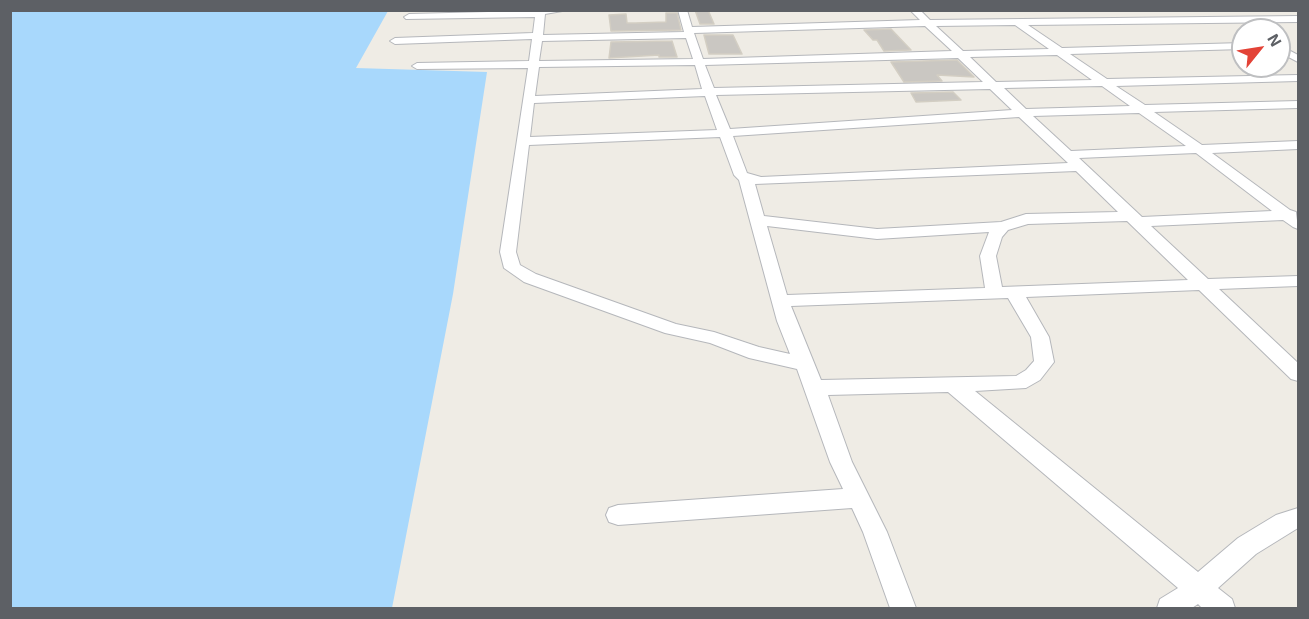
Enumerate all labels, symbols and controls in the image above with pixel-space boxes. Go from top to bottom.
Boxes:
north arrow [1231,18,1291,78]
text: N [1264,30,1286,50]

